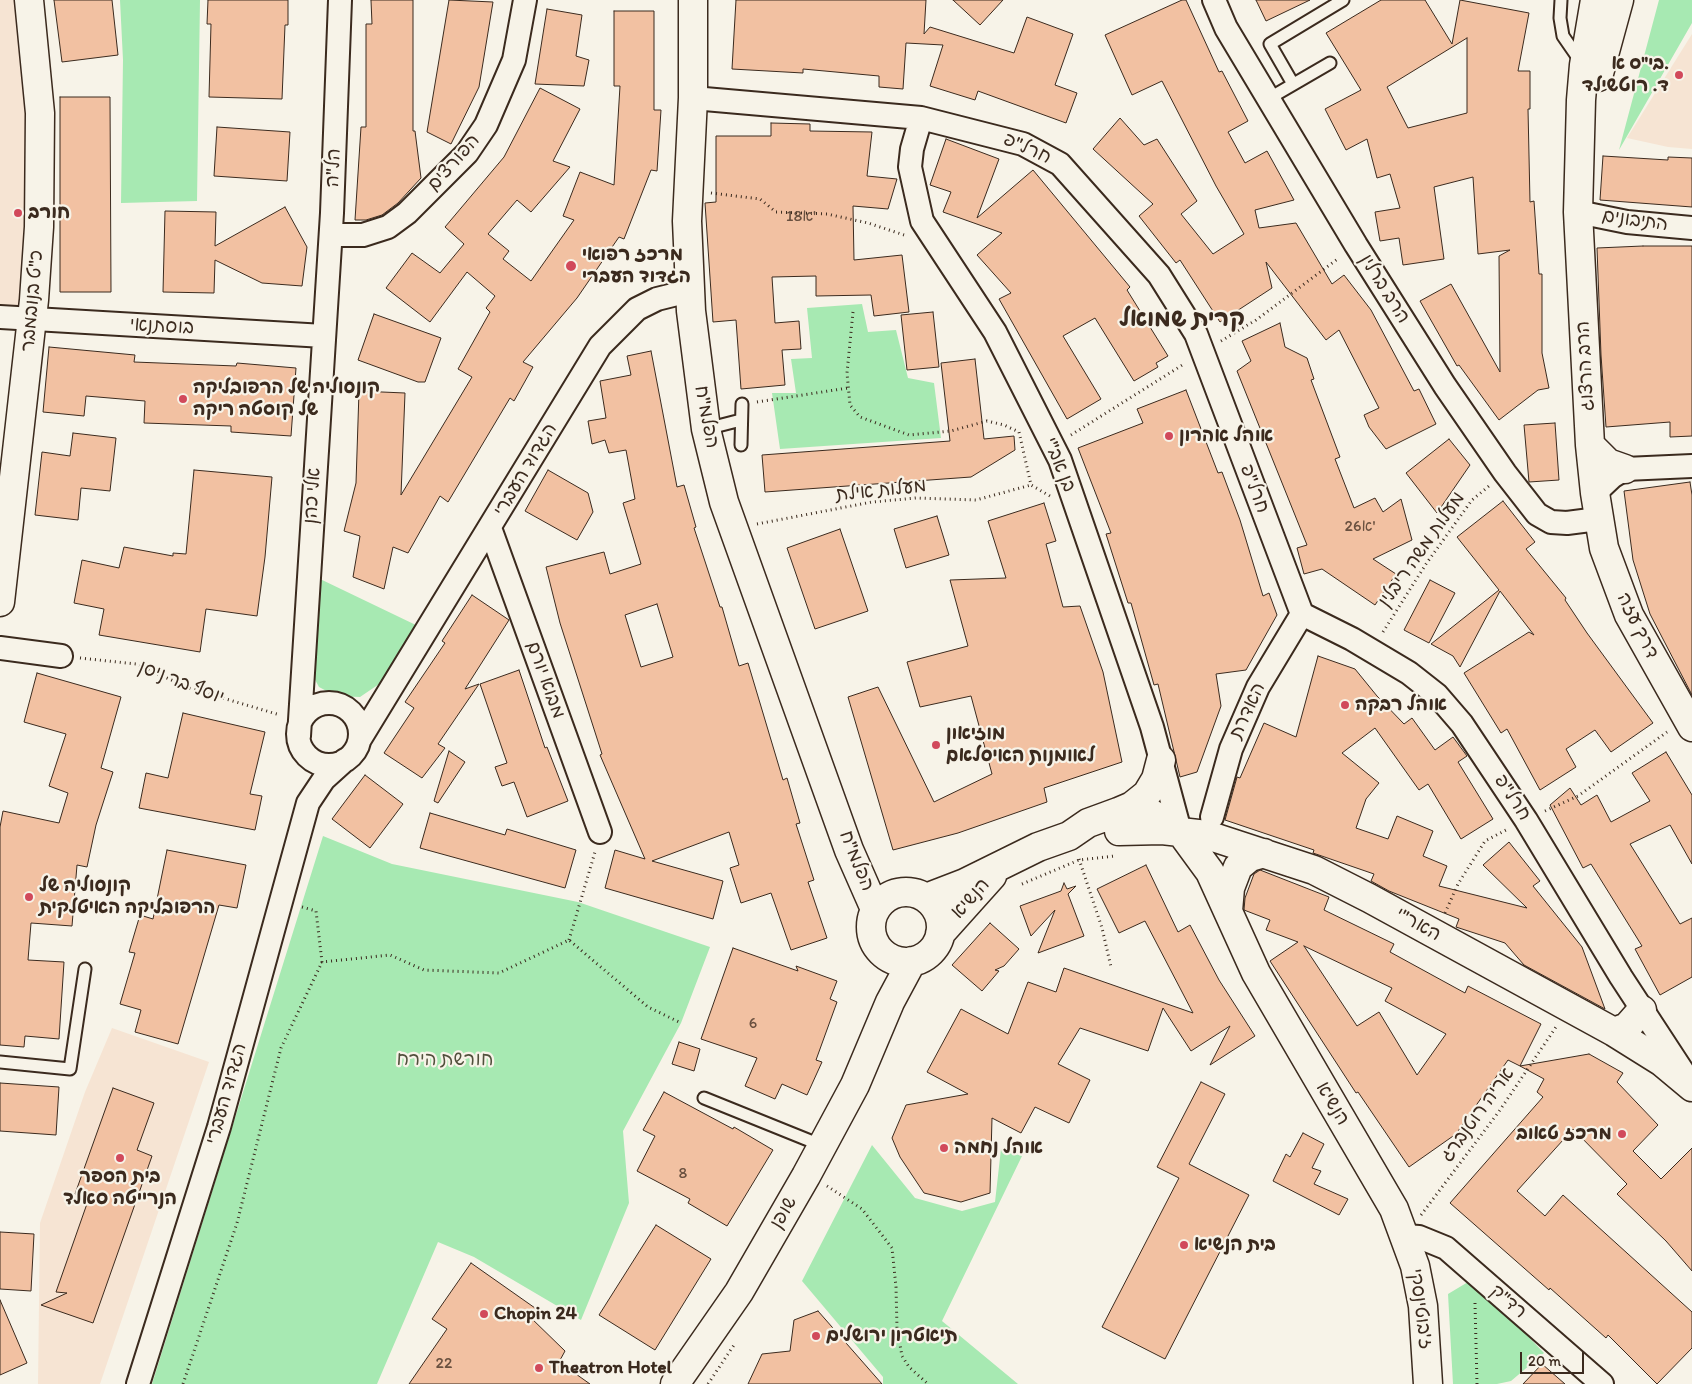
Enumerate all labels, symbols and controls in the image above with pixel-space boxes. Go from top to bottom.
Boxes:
place label: בי"ס א. ד. רוטשילד [1582,53,1669,97]
marker: בי"ס א. ד. רוטשילד [1673,69,1685,81]
street label: חרל"פ [999,128,1055,170]
street label: הפורצים [423,130,485,196]
street label: הל"ה [322,148,346,188]
place label: חורב [28,202,70,224]
street label: התיבונים [1600,205,1670,237]
marker: חורב [12,207,24,219]
house number: 18א' [786,207,816,227]
place label: מרכז רפואי הגדוד העברי [582,244,691,288]
street label: כ"ט בנובמבר [17,249,49,353]
street label: הרב ברלין [1354,250,1414,328]
marker: מרכז רפואי הגדוד העברי [564,259,578,273]
district label: קרית שמואל [1119,306,1245,334]
street label: בוסתנאי [129,314,195,340]
street label: הרב הרצוג [1572,320,1600,412]
place label: קונסוליה של הרפובליקה של קוסטה ריקה [193,377,380,421]
street label: הפלמ"ח [689,384,723,450]
marker: קונסוליה של הרפובליקה של קוסטה ריקה [177,393,189,405]
street label: הגדוד העברי [489,419,563,521]
place label: אוהל אהרון [1179,425,1273,447]
marker: אוהל אהרון [1163,430,1175,442]
street label: בן אב"י [1038,434,1080,496]
street label: חרל"פ [1234,462,1274,516]
street label: אלי כהן [300,467,326,525]
street label: מעלות אילת [835,475,927,507]
street label: מעלות משה ריבלין [1374,488,1470,612]
house number: 26א' [1345,517,1375,537]
street label: דרך עזה [1611,589,1663,663]
street label: מבוא יורם [521,638,569,722]
street label: יוסף בר ניסן [135,656,227,710]
street label: האדרת [1225,679,1271,743]
place label: אוהל רבקה [1355,694,1447,716]
marker: אוהל רבקה [1339,699,1351,711]
place label: מוזיאון לאומנות האיסלאם [946,723,1095,767]
marker: מוזיאון לאומנות האיסלאם [930,739,942,751]
street label: חרל"פ [1489,771,1535,825]
street label: הפלמ"ח [834,827,878,895]
street label: הנשיא [947,874,995,924]
place label: קונסוליה של הרפובליקה האיטלקית [39,875,216,919]
marker: קונסוליה של הרפובליקה האיטלקית [23,891,35,903]
street label: האר"י [1391,903,1445,947]
house number: 6 [749,1014,757,1034]
street label: הגדוד העברי [202,1041,252,1147]
park label: חורשת הירח [396,1049,494,1071]
street label: אריה רוטנברג [1436,1063,1520,1167]
street label: הנשיא [1310,1078,1354,1130]
place label: מרכז טאוב [1516,1123,1612,1145]
marker: מרכז טאוב [1616,1128,1628,1140]
place label: אוהל נחמה [954,1137,1043,1159]
marker: אוהל נחמה [938,1142,950,1154]
marker: בית הספר הנרייטה סאלד [114,1152,126,1164]
house number: 8 [679,1164,687,1184]
place label: בית הספר הנרייטה סאלד [63,1166,177,1210]
street label: שופן [766,1193,802,1233]
place label: בית הנשיא [1194,1234,1276,1256]
marker: בית הנשיא [1178,1239,1190,1251]
street label: ז'בוטינסקי [1403,1267,1437,1351]
street label: רד"ק [1485,1280,1531,1324]
place label: Chopin 24 [494,1303,577,1325]
marker: Chopin 24 [478,1308,490,1320]
place label: תיאטרון ירושלים [826,1325,958,1347]
marker: תיאטרון ירושלים [810,1330,822,1342]
scale bar [1522,1342,1586,1374]
text: 20 m [1528,1352,1561,1370]
house number: 22 [436,1354,452,1374]
place label: Theatron Hotel [549,1357,672,1379]
marker: Theatron Hotel [533,1362,545,1374]

